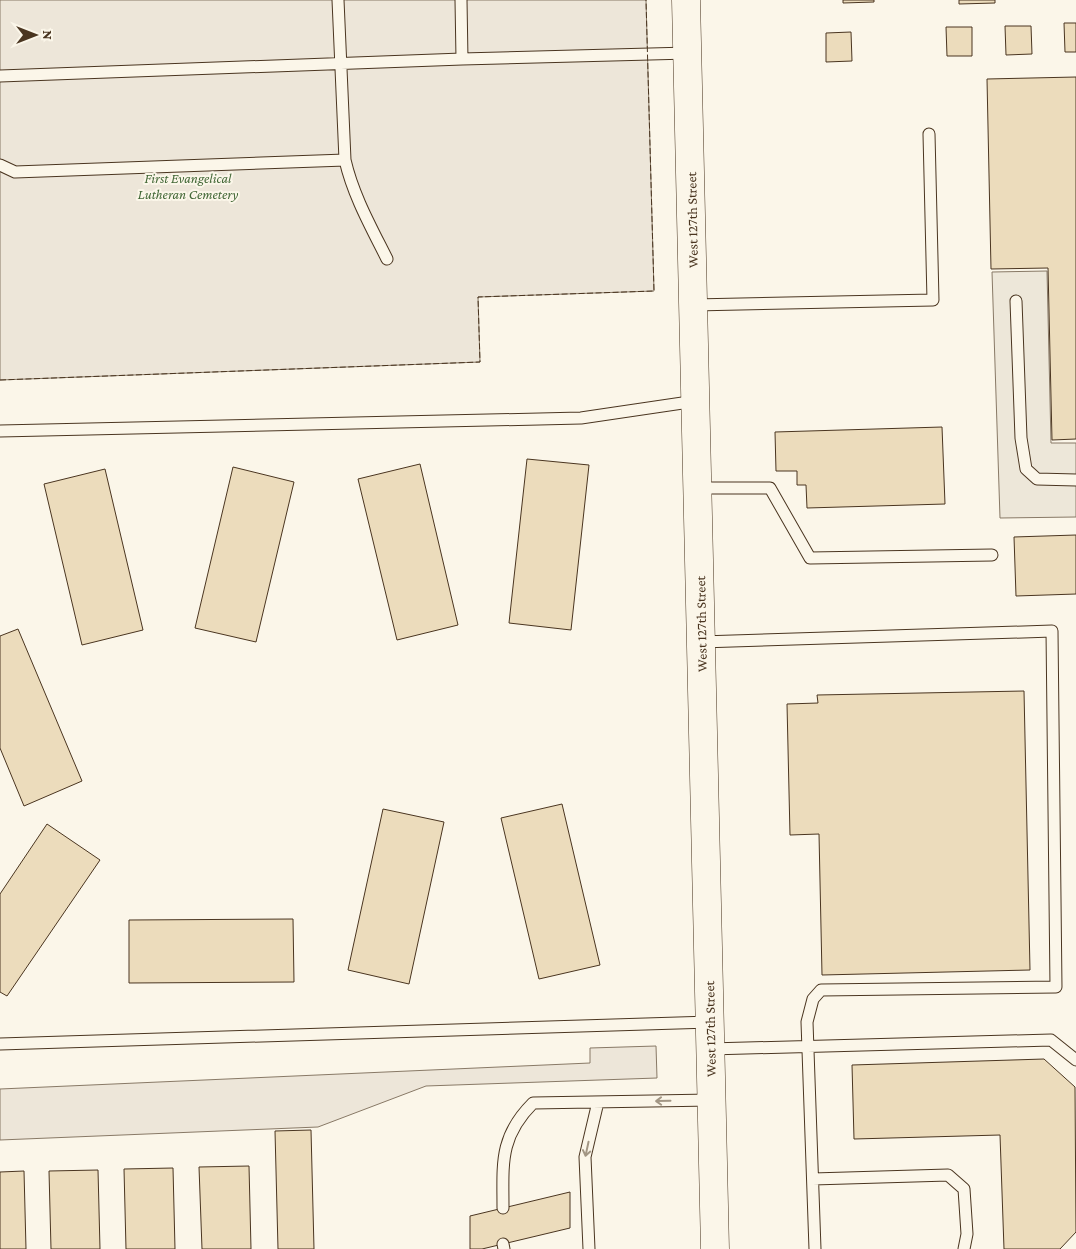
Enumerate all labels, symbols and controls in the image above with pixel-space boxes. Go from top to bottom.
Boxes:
north arrow [10,10,60,60]
text: N [40,30,56,40]
park label: First Evangelical Lutheran Cemetery [138,170,238,202]
street label: West 127th Street [683,171,701,268]
street label: West 127th Street [692,575,710,672]
street label: West 127th Street [701,980,719,1077]
one-way arrow [655,1096,671,1106]
one-way arrow [582,1141,591,1157]

